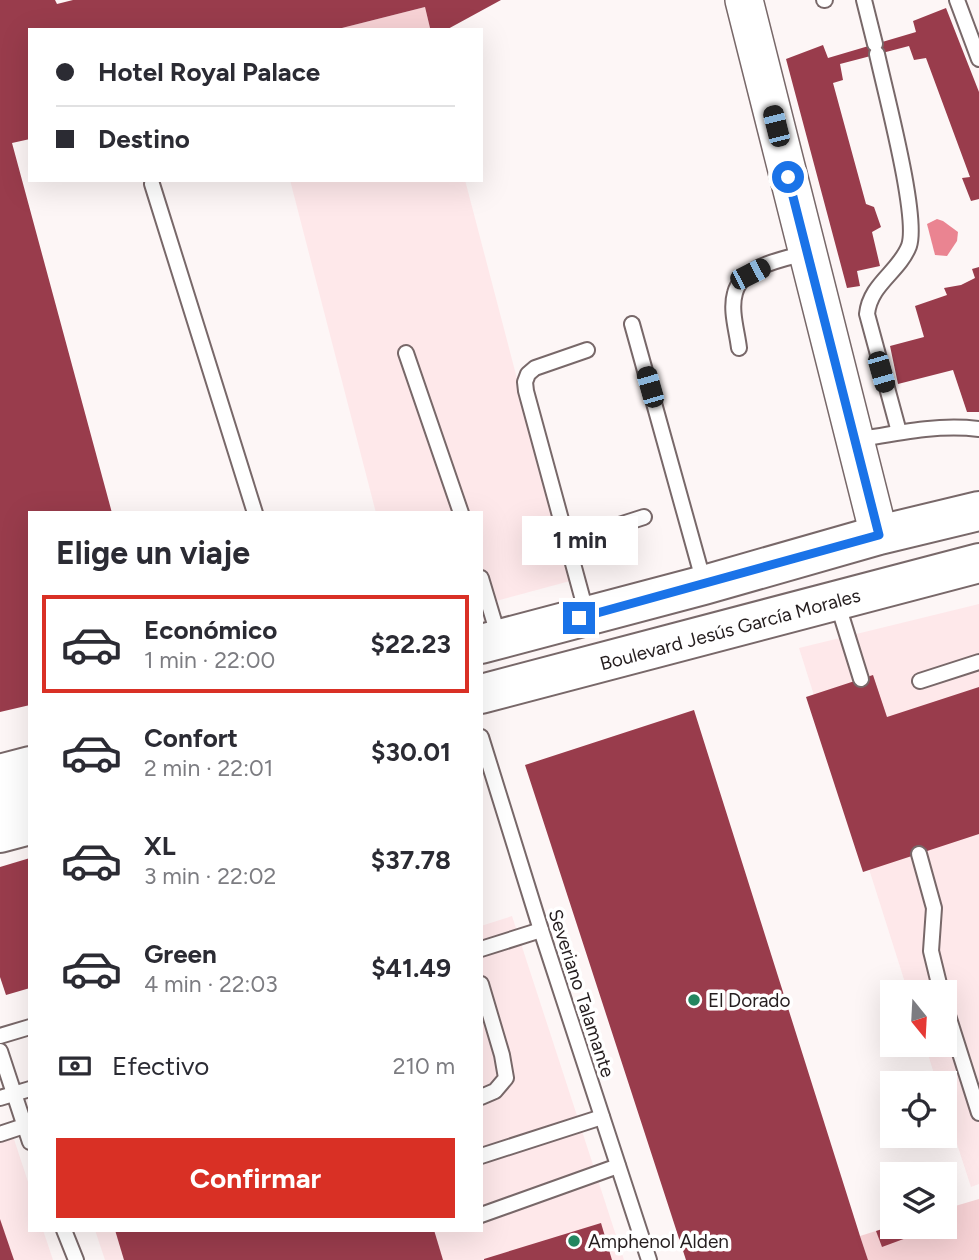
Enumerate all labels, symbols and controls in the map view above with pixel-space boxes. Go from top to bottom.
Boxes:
text: Hotel Royal Palace [98,56,320,88]
car [761,103,792,149]
text: Destino [98,123,190,155]
route start [772,161,804,193]
car [727,255,774,293]
car [866,349,897,395]
car [635,364,666,410]
callout: 1 min [521,516,637,566]
text: 1 min [553,526,607,554]
text: Elige un viaje [56,534,250,572]
street label: Boulevard Jesús García Morales [597,584,863,675]
route end [563,602,595,634]
icon: car [60,613,123,676]
text: Económico [144,614,277,646]
text: $22.23 [371,628,451,660]
text: 1 min · 22:00 [144,646,275,674]
icon: car [60,721,123,784]
text: Confort [144,722,238,754]
text: $30.01 [371,736,451,768]
text: 2 min · 22:01 [144,754,273,782]
icon: car [60,829,123,892]
text: XL [144,830,176,862]
text: $37.78 [371,844,451,876]
text: 3 min · 22:02 [144,862,276,890]
street label: Severiano Talamante [543,906,620,1080]
icon: car [60,937,123,1000]
text: Green [144,938,217,970]
text: $41.49 [371,952,451,984]
text: 4 min · 22:03 [144,970,278,998]
north arrow [880,980,957,1057]
map controls [880,980,957,1239]
place label: El Dorado [708,989,790,1012]
marker: El Dorado [686,992,702,1008]
icon: cash [56,1047,94,1085]
text: Efectivo [112,1050,209,1082]
text: 210 m [393,1052,455,1080]
button: locate [880,1071,957,1148]
button: Confirmar [56,1138,455,1218]
button: layers [880,1162,957,1239]
place label: Amphenol Alden [588,1230,729,1253]
marker: Amphenol Alden [566,1233,582,1249]

